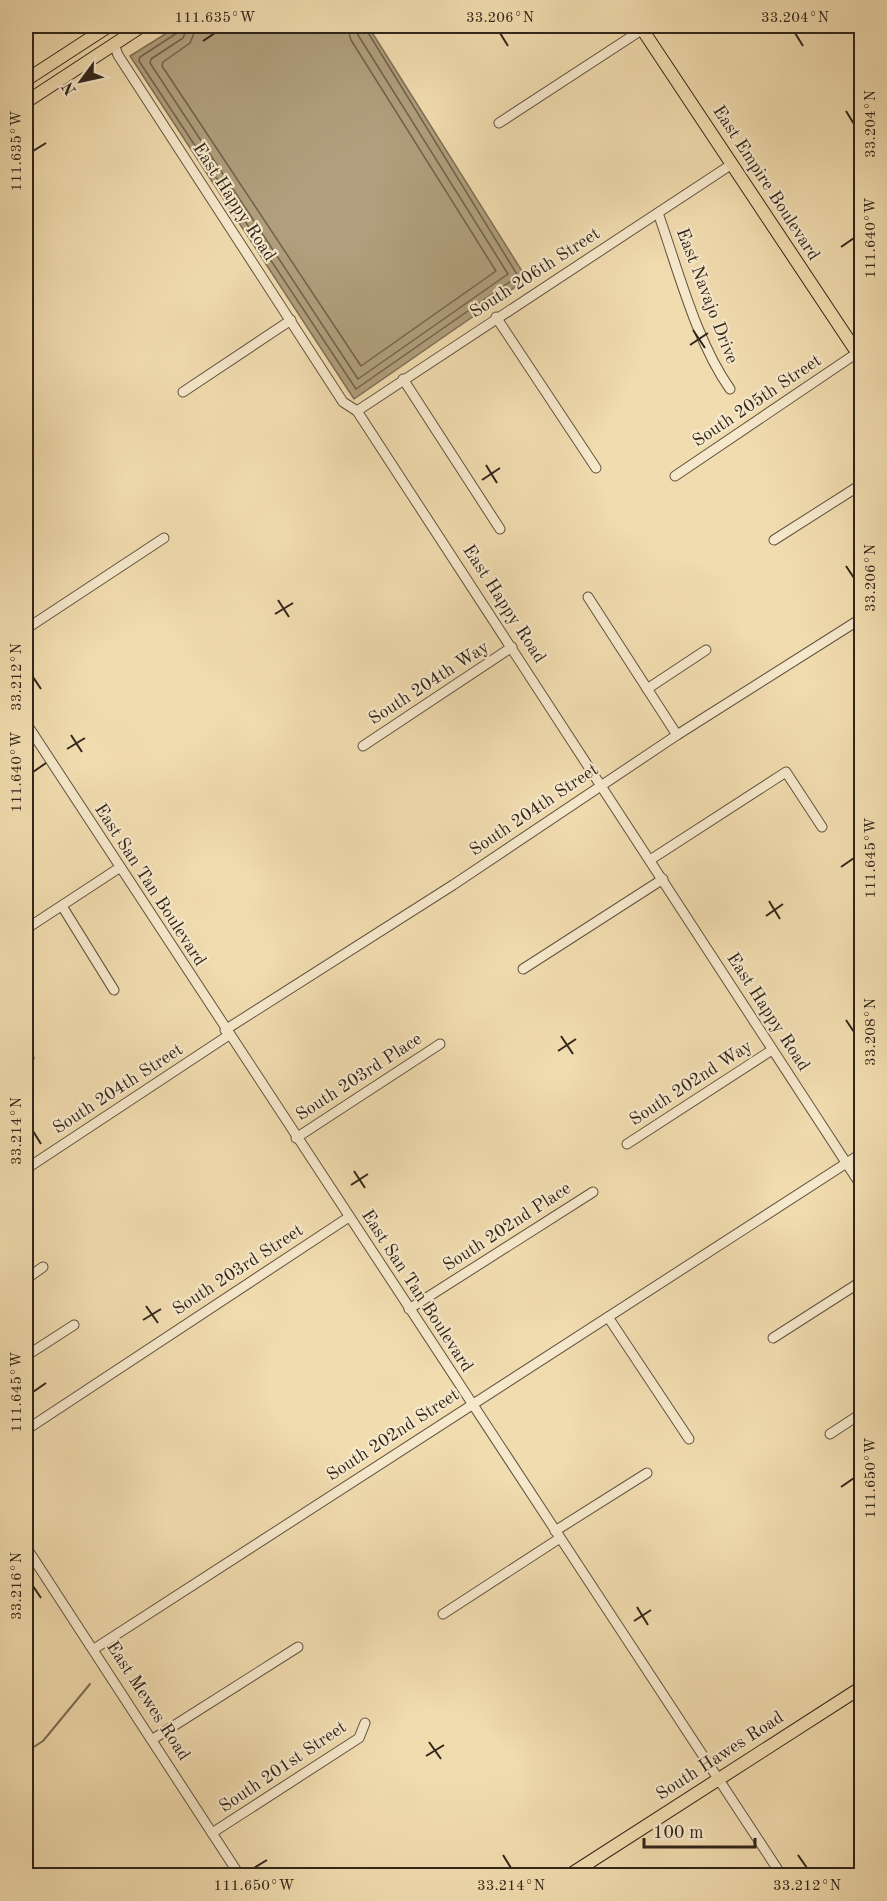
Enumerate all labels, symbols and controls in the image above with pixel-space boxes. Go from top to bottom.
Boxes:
text: 111.635°W [174,11,256,26]
text: 33.206°N [466,11,534,26]
text: 33.204°N [761,11,829,26]
north arrow [51,51,111,111]
text: N [60,78,80,98]
text: 33.204°N [864,90,879,158]
street label: East Empire Boulevard [709,102,823,264]
text: 111.635°W [10,110,25,192]
street label: East Happy Road [189,140,279,264]
text: 111.640°W [864,197,879,279]
street label: South 206th Street [467,224,603,322]
street label: East Navajo Drive [673,226,741,366]
street label: South 205th Street [689,351,825,451]
street label: East Happy Road [459,542,549,666]
text: 33.206°N [864,544,879,612]
street label: South 204th Way [366,637,493,728]
text: 33.212°N [10,643,25,711]
text: 111.640°W [10,731,25,813]
street label: South 204th Street [466,760,602,860]
street label: East San Tan Boulevard [91,801,209,969]
text: 111.645°W [864,817,879,899]
street label: East Happy Road [723,950,813,1074]
text: 33.208°N [864,998,879,1066]
street label: South 203rd Place [293,1030,425,1124]
street label: South 202nd Way [626,1036,756,1129]
street label: South 204th Street [50,1040,186,1138]
text: 33.214°N [10,1097,25,1165]
street label: South 202nd Place [440,1179,574,1275]
street label: East San Tan Boulevard [358,1207,476,1375]
street label: South 203rd Street [169,1221,307,1319]
text: 111.645°W [10,1351,25,1433]
street label: South 202nd Street [324,1386,462,1484]
text: 111.650°W [864,1437,879,1519]
text: 33.216°N [10,1552,25,1620]
street label: East Mewes Road [103,1638,193,1764]
street label: South Hawes Road [653,1708,787,1804]
street label: South 201st Street [216,1718,350,1816]
scale bar [644,1811,755,1849]
text: 100 m [653,1824,704,1842]
text: 111.650°W [213,1879,295,1894]
text: 33.214°N [477,1879,545,1894]
text: 33.212°N [773,1879,841,1894]

